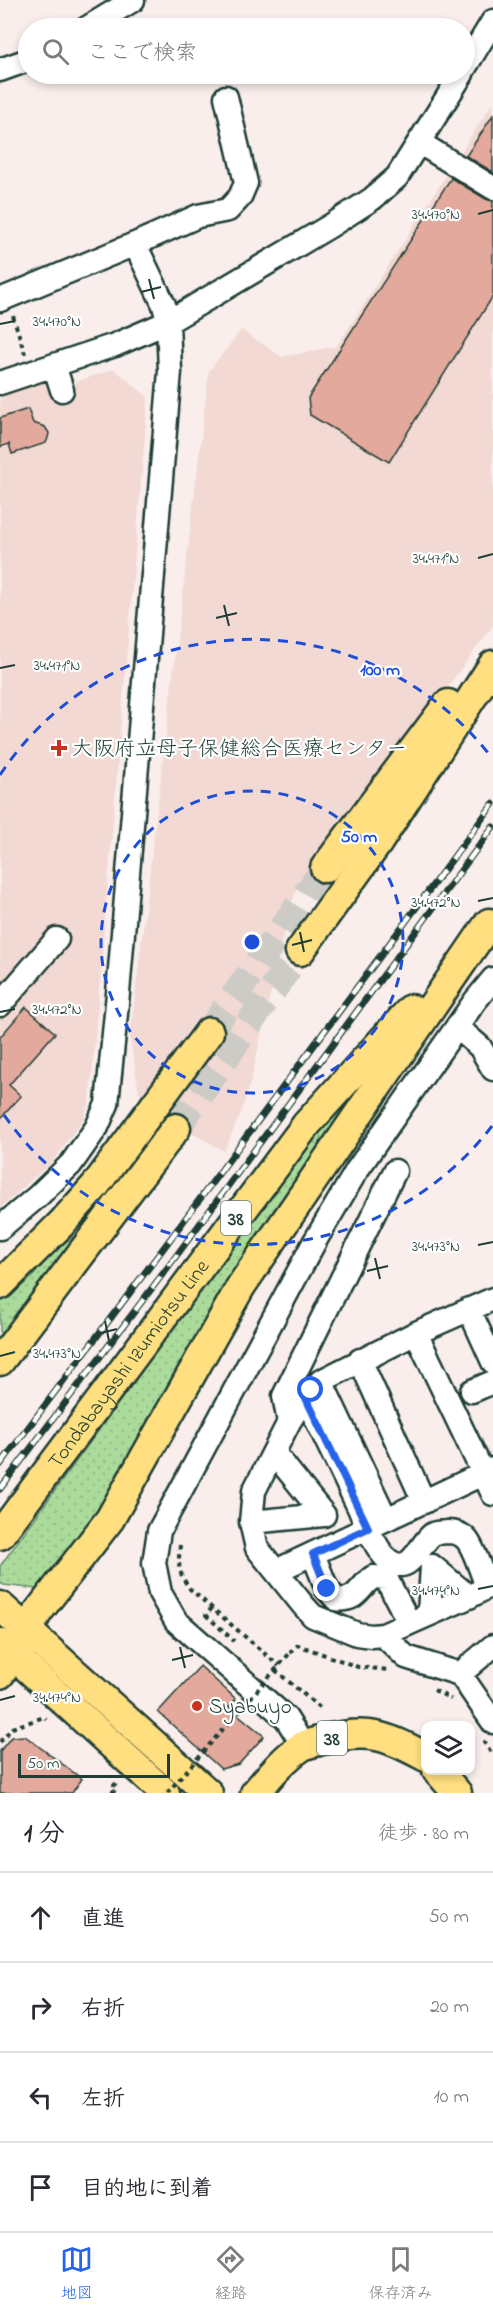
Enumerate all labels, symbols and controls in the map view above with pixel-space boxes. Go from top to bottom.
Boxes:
search box [18,18,475,84]
icon: search [39,35,72,68]
text: ここで検索 [87,38,197,70]
text: 34.470°N [412,204,460,226]
text: 34.470°N [33,311,81,333]
text: 34.471°N [413,548,459,570]
text: 34.471°N [34,655,80,677]
text: 100 m [360,658,400,684]
place label: 大阪府立母子保健総合医療センター [72,735,407,765]
marker: 大阪府立母子保健総合医療センター [50,739,68,757]
text: 50 m [341,825,377,851]
text: 34.472°N [411,892,461,914]
centre of rings [242,932,262,952]
text: 34.472°N [32,999,82,1021]
road number: 38 [221,1201,251,1235]
text: 34.473°N [412,1236,460,1258]
street label: Tondabayashi Izumiotsu Line [42,1254,218,1475]
text: 34.473°N [33,1343,81,1365]
route start [297,1376,323,1402]
route end [313,1575,339,1601]
text: 34.474°N [412,1580,460,1602]
text: 34.474°N [33,1687,81,1709]
place label: Syabuyo [209,1693,292,1725]
marker: Syabuyo [190,1699,204,1713]
road number: 38 [317,1721,347,1755]
map controls [421,1721,475,1775]
button: layers [421,1721,475,1775]
scale bar [18,1751,170,1778]
text: 50 m [27,1752,59,1776]
text: 1 分 [24,1816,65,1854]
text: 徒歩 · 80 m [378,1820,469,1849]
icon: ahead [24,1901,57,1934]
text: 50 m [428,1903,469,1932]
text: 直進 [81,1904,125,1936]
icon: right [24,1991,57,2024]
text: 20 m [430,1993,469,2022]
text: 右折 [81,1994,125,2026]
icon: left [24,2081,57,2114]
text: 10 m [433,2083,469,2112]
text: 左折 [81,2084,125,2116]
icon: arrive [24,2171,57,2204]
text: 目的地に到着 [81,2174,213,2206]
tab: 地図 [60,2243,93,2306]
tab: 経路 [214,2243,247,2306]
tab: 保存済み [368,2243,432,2306]

